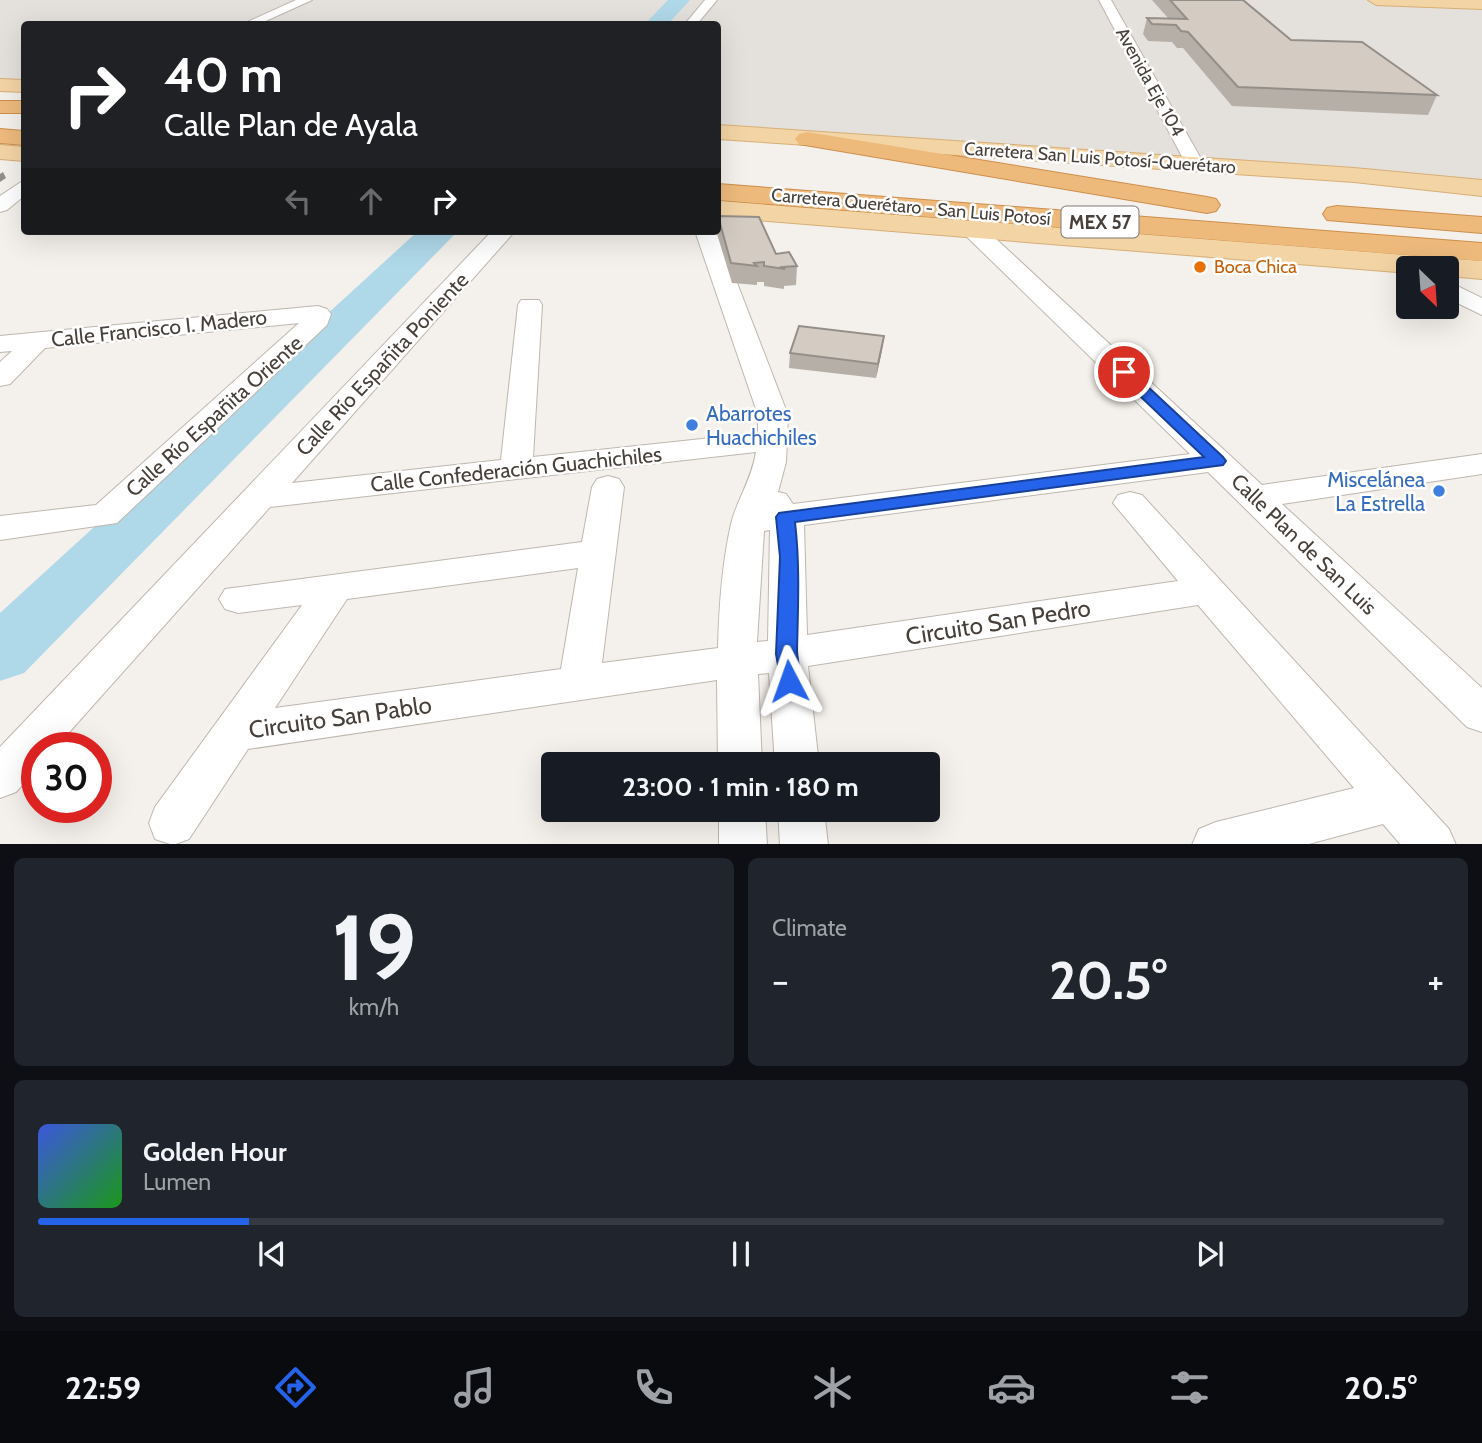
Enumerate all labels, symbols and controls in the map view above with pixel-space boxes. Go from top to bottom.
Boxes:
street label: Avenida Eje 104 [1111,24,1189,140]
text: 40 m [164,45,283,104]
icon: right [49,49,140,140]
text: Calle Plan de Ayala [164,105,418,144]
street label: Carretera San Luis Potosí-Querétaro [963,138,1237,178]
icon: left [279,182,317,220]
icon: ahead [352,182,390,220]
icon: right [425,182,463,220]
street label: Carretera Querétaro - San Luis Potosí [770,184,1052,230]
road number: MEX 57 [1062,206,1138,238]
place label: Boca Chica [1214,256,1297,278]
north arrow [1396,256,1460,318]
map controls [1396,256,1459,319]
marker: Boca Chica [1192,259,1208,275]
street label: Calle Río Españita Poniente [291,267,474,461]
street label: Calle Francisco I. Madero [50,304,268,352]
street label: Calle Río Españita Oriente [121,330,308,502]
pin [1094,342,1154,402]
icon: arrive [1105,353,1143,391]
place label: Abarrotes Huachichiles [706,401,817,450]
marker: Abarrotes Huachichiles [684,417,700,433]
street label: Calle Confederación Guachichiles [369,441,663,497]
place label: Miscelánea La Estrella [1327,467,1425,516]
street label: Calle Plan de San Luis [1226,468,1382,620]
marker: Miscelánea La Estrella [1431,483,1447,499]
street label: Circuito San Pedro [903,593,1093,651]
position arrow [752,644,826,718]
street label: Circuito San Pablo [247,690,433,744]
speed limit sign: 30 [21,732,112,823]
text: 23:00 · 1 min · 180 m [622,771,859,803]
text: 19 [332,892,416,1003]
text: Climate [772,914,847,942]
text: 20.5° [1049,949,1167,1012]
text: − [772,957,789,1004]
text: + [1427,957,1444,1004]
text: km/h [349,993,399,1021]
text: Golden Hour [143,1136,286,1168]
text: Lumen [143,1168,211,1196]
icon: previous [253,1235,291,1273]
icon: pause [722,1235,760,1273]
icon: next [1191,1235,1229,1273]
icon: directions [271,1363,320,1412]
icon: music [450,1363,499,1412]
icon: phone [629,1363,678,1412]
icon: climate [808,1363,857,1412]
icon: car [987,1363,1036,1412]
icon: filters [1165,1363,1214,1412]
text: 22:59 [65,1368,141,1407]
text: 20.5° [1344,1368,1417,1407]

